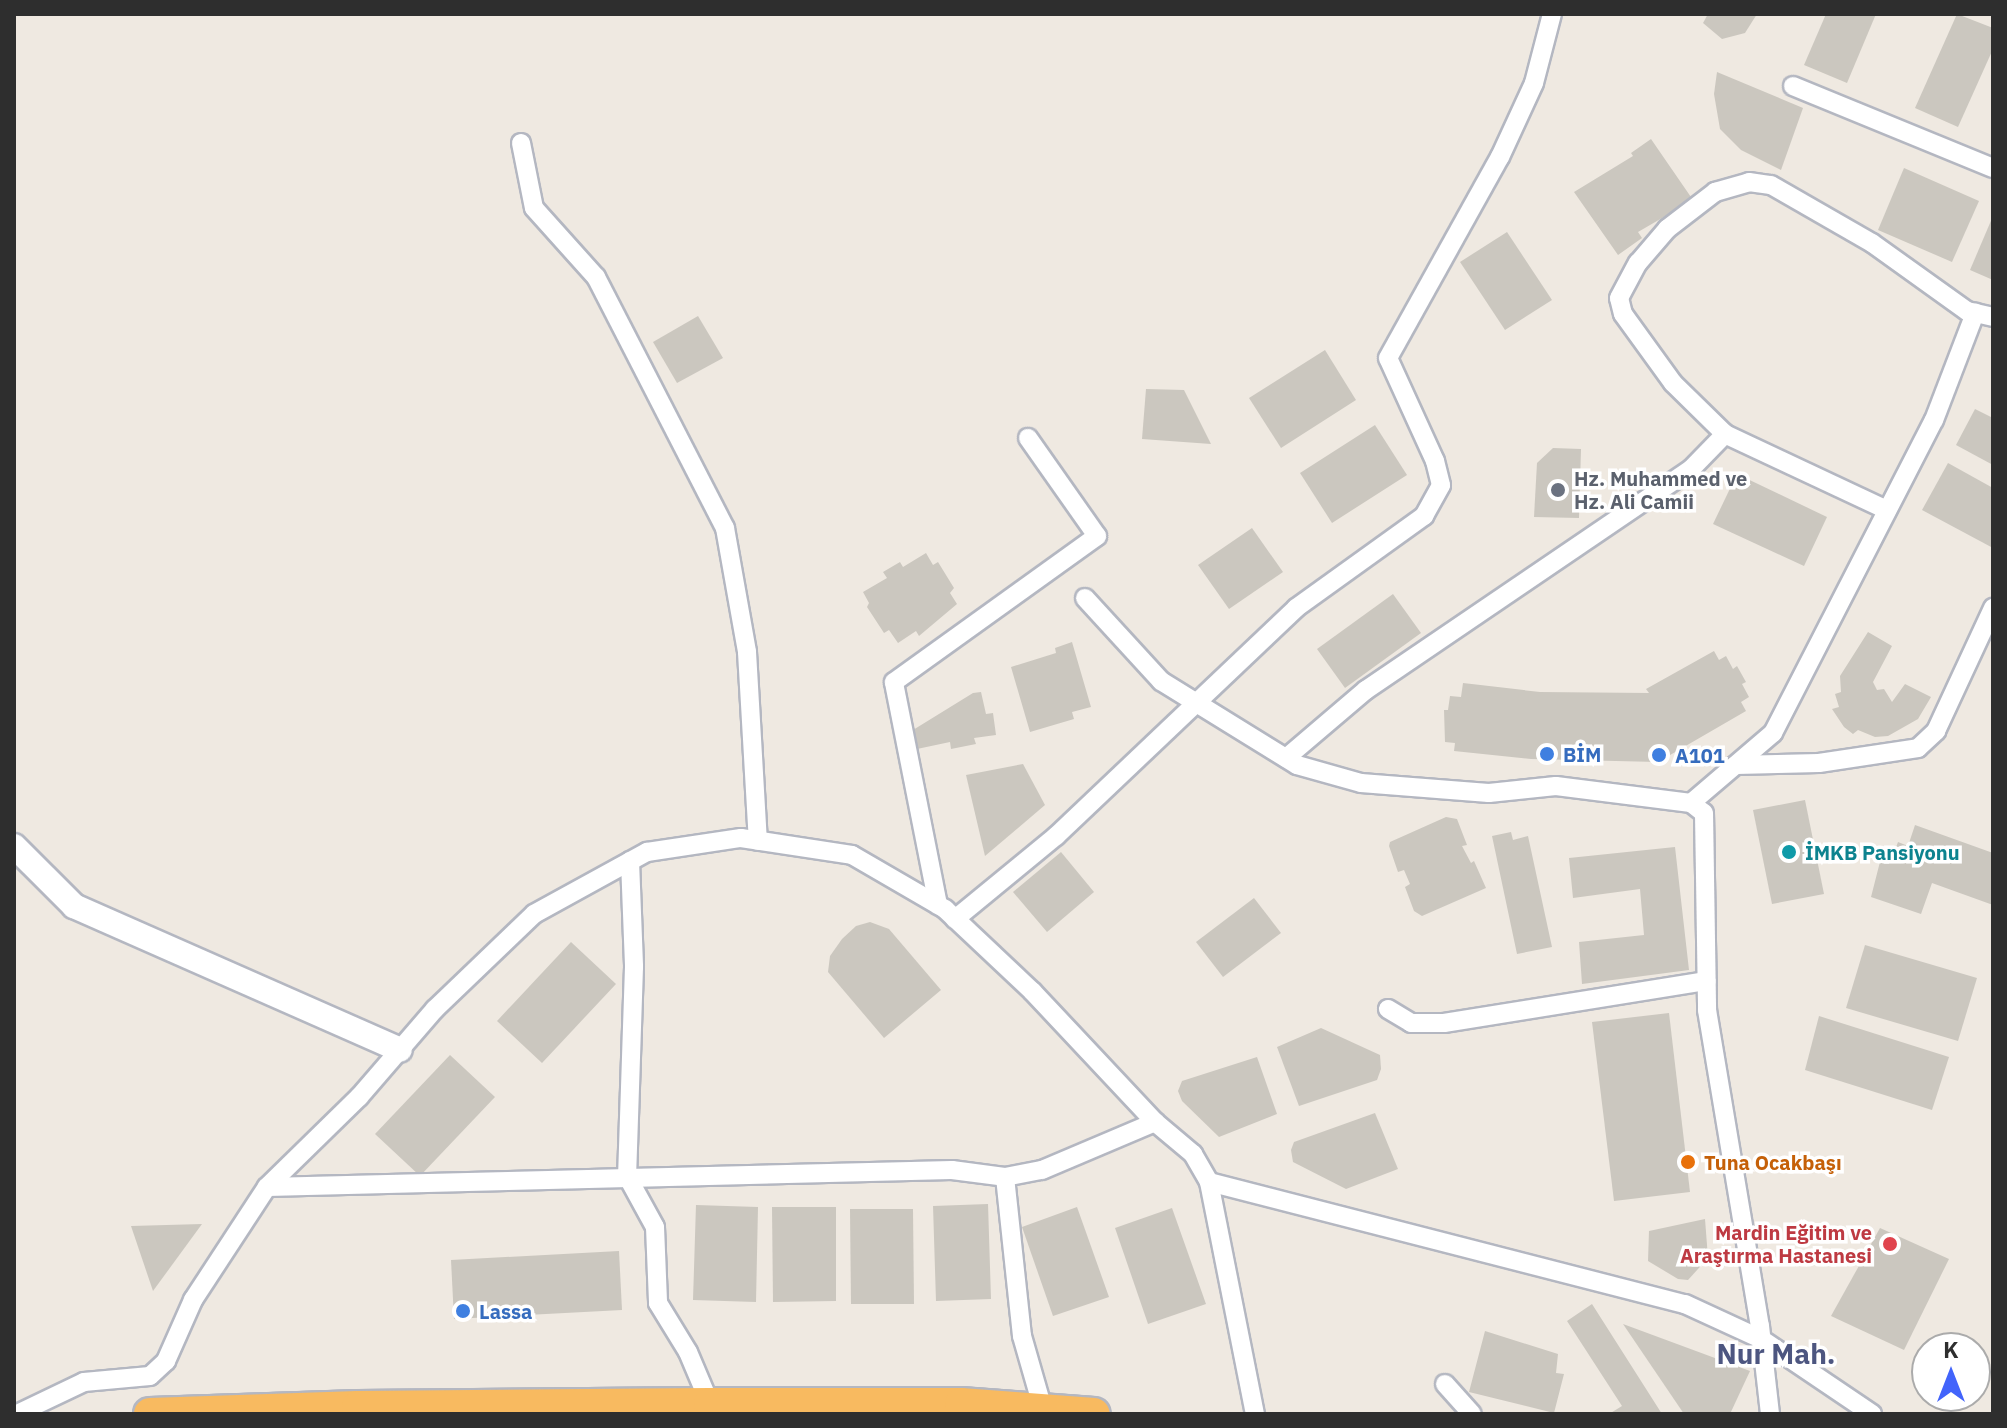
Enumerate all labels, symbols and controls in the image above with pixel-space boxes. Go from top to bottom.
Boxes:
place label: Hz. Muhammed ve Hz. Ali Camii [1574,466,1747,513]
marker: Hz. Muhammed ve Hz. Ali Camii [1549,481,1567,499]
place label: BİM [1563,742,1601,766]
place label: A101 [1675,743,1725,767]
marker: BİM [1538,745,1556,763]
marker: A101 [1650,746,1668,764]
place label: İMKB Pansiyonu [1805,840,1960,864]
marker: İMKB Pansiyonu [1780,843,1798,861]
place label: Tuna Ocakbaşı [1704,1150,1842,1174]
marker: Tuna Ocakbaşı [1679,1153,1697,1171]
place label: Mardin Eğitim ve Araştırma Hastanesi [1680,1220,1872,1267]
marker: Mardin Eğitim ve Araştırma Hastanesi [1879,1233,1901,1255]
place label: Lassa [479,1299,532,1323]
marker: Lassa [454,1302,472,1320]
north arrow [1911,1332,1991,1412]
text: K [1943,1335,1959,1364]
district label: Nur Mah. [1716,1337,1836,1371]

